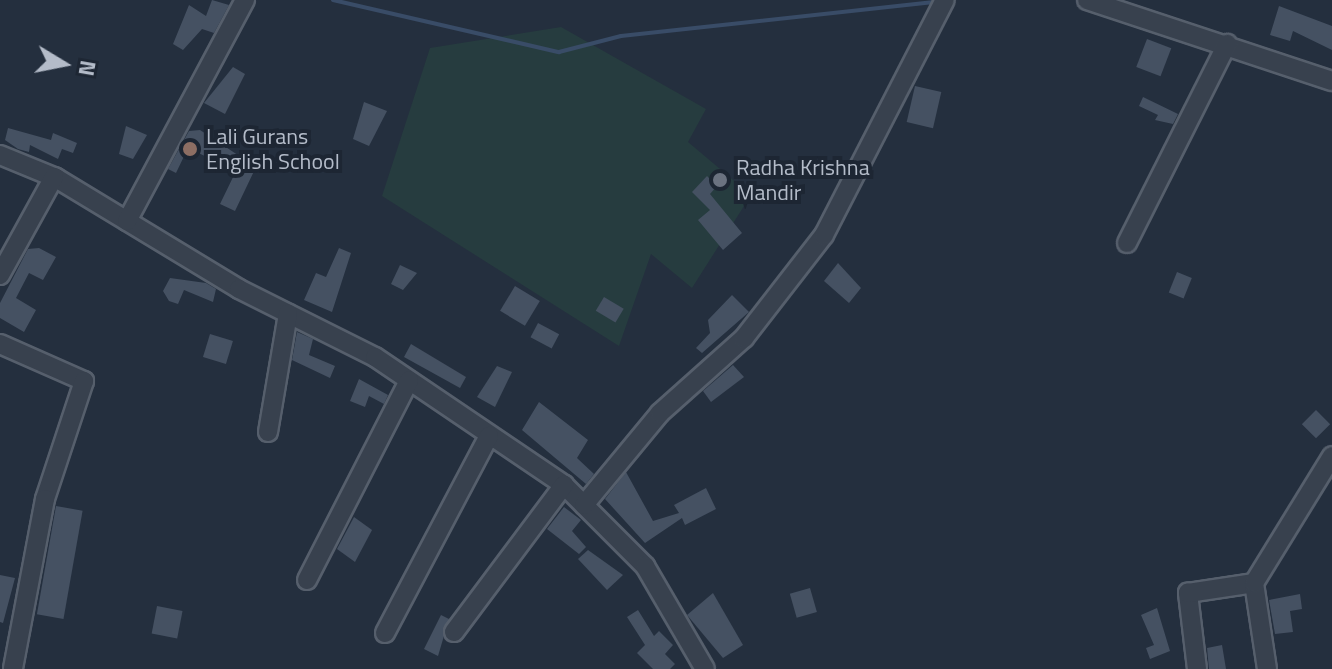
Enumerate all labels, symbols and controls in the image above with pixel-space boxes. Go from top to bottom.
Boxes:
north arrow [24,24,104,104]
text: N [70,58,106,79]
place label: Lali Gurans English School [206,123,340,174]
marker: Lali Gurans English School [181,140,199,158]
place label: Radha Krishna Mandir [736,154,870,206]
marker: Radha Krishna Mandir [711,171,729,189]

